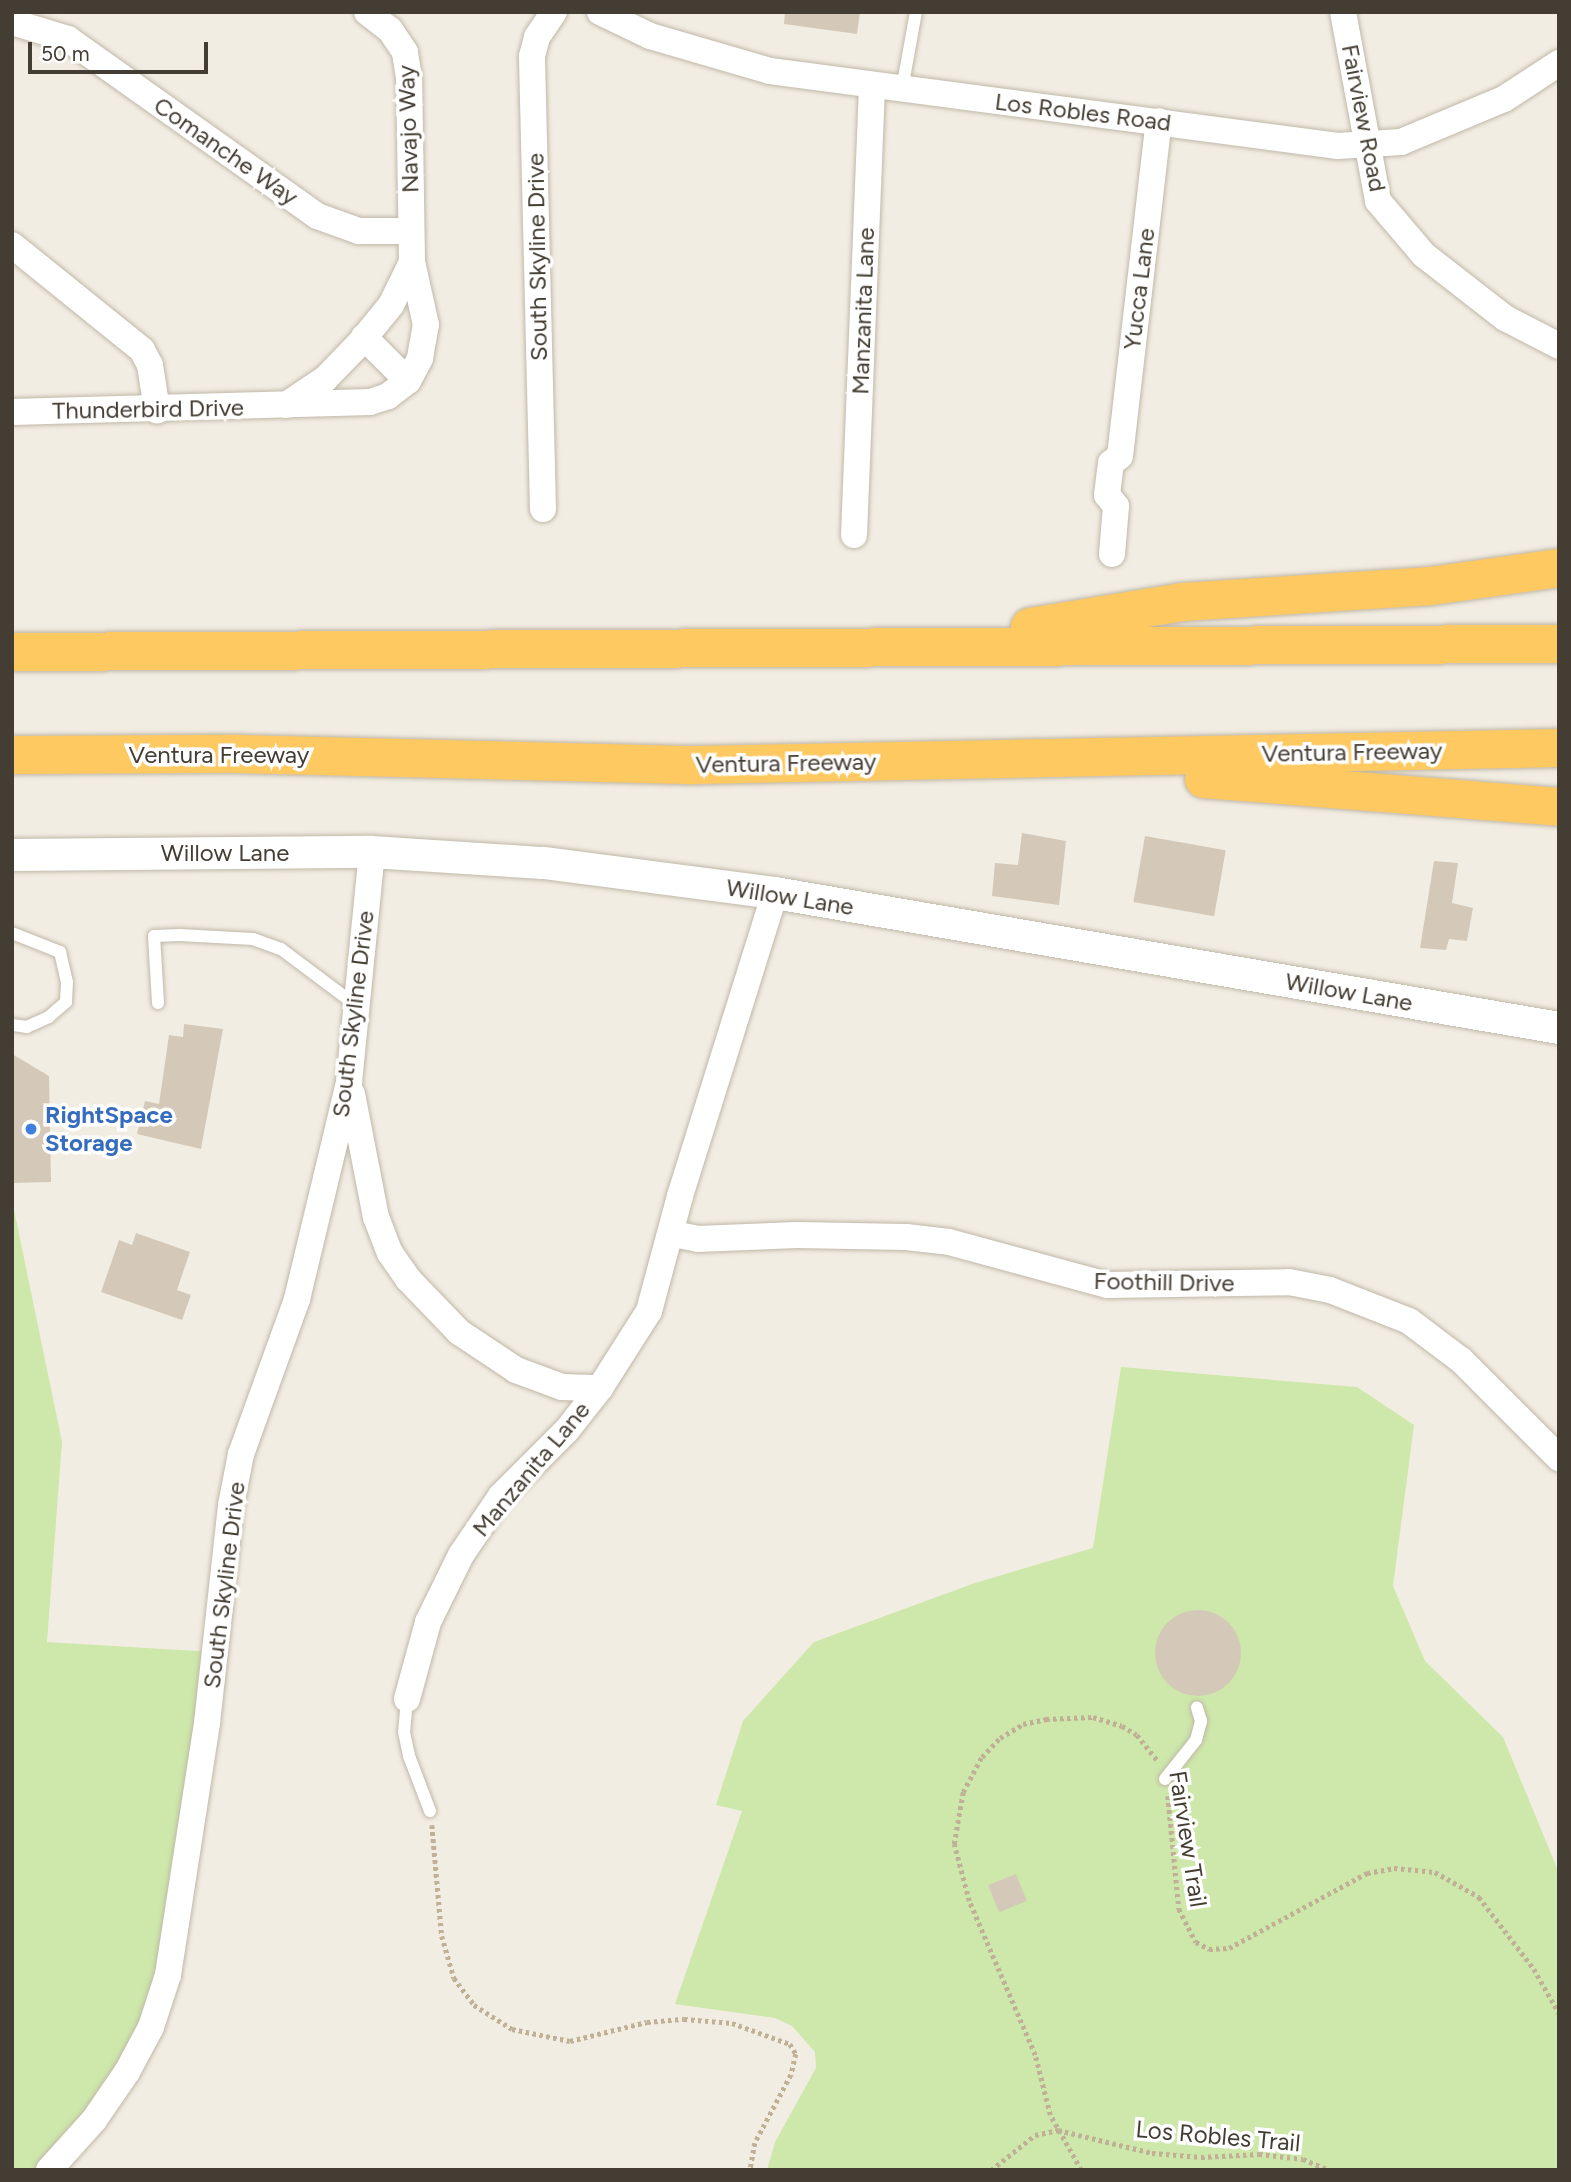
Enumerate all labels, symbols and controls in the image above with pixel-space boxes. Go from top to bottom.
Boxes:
scale bar [32,28,212,72]
text: 50 m [41,41,90,66]
street label: Fairview Road [1336,42,1392,194]
street label: Navajo Way [391,64,425,194]
street label: Los Robles Road [993,87,1173,137]
street label: Comanche Way [148,91,304,211]
street label: South Skyline Drive [521,153,553,361]
street label: Yucca Lane [1117,226,1161,352]
street label: Manzanita Lane [846,227,880,395]
street label: Thunderbird Drive [52,393,244,425]
street label: Ventura Freeway [1261,736,1443,768]
street label: Ventura Freeway [129,741,309,769]
street label: Ventura Freeway [695,747,877,779]
street label: Willow Lane [161,839,289,867]
street label: Willow Lane [724,873,856,921]
street label: South Skyline Drive [326,909,380,1119]
street label: Willow Lane [1283,967,1415,1017]
place label: RightSpace Storage [45,1101,173,1157]
marker: RightSpace Storage [23,1121,39,1137]
street label: Foothill Drive [1093,1266,1235,1298]
street label: Manzanita Lane [466,1396,596,1542]
street label: South Skyline Drive [197,1480,251,1690]
street label: Fairview Trail [1163,1769,1213,1909]
street label: Los Robles Trail [1134,2114,1302,2158]

